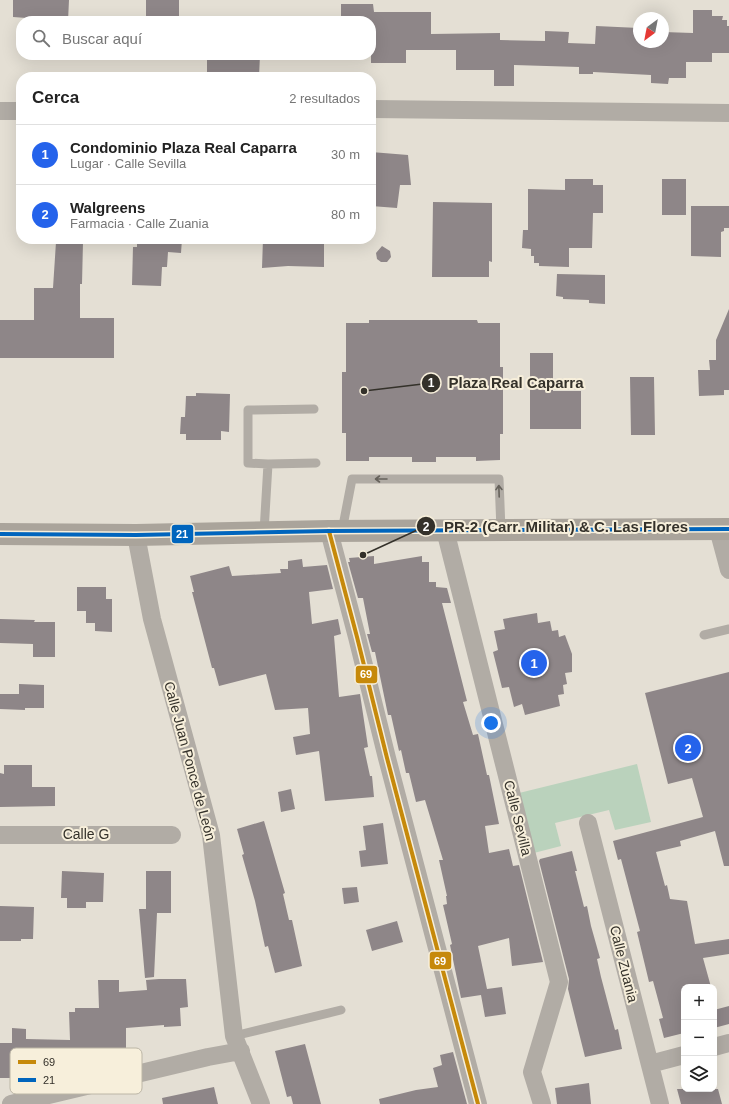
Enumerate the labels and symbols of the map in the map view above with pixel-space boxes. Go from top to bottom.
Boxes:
north arrow [633,12,669,48]
callout: Plaza Real Caparra [421,369,592,396]
text: Plaza Real Caparra [448,374,584,391]
text: 1 [428,376,435,390]
one-way arrow [375,475,388,483]
one-way arrow [496,485,503,498]
callout: PR-2 (Carr. Militar) & C. Las Flores [416,513,696,540]
text: PR-2 (Carr. Militar) & C. Las Flores [444,518,688,535]
text: 2 [423,520,430,534]
line badge: 21 [171,524,194,544]
text: 21 [176,528,188,540]
pin: 1 [521,648,547,678]
line badge: 69 [355,665,378,684]
text: 69 [360,668,372,680]
street label: Calle Juan Ponce de León [161,680,219,842]
your location [481,713,501,733]
pin: 2 [675,733,701,763]
street label: Calle Sevilla [501,779,535,858]
street label: Calle G [63,826,109,842]
street label: Calle Zuania [607,924,641,1004]
line badge: 69 [429,951,452,970]
text: 69 [434,955,446,967]
legend [10,1048,142,1094]
text: 69 [43,1056,55,1068]
text: 21 [43,1074,55,1086]

